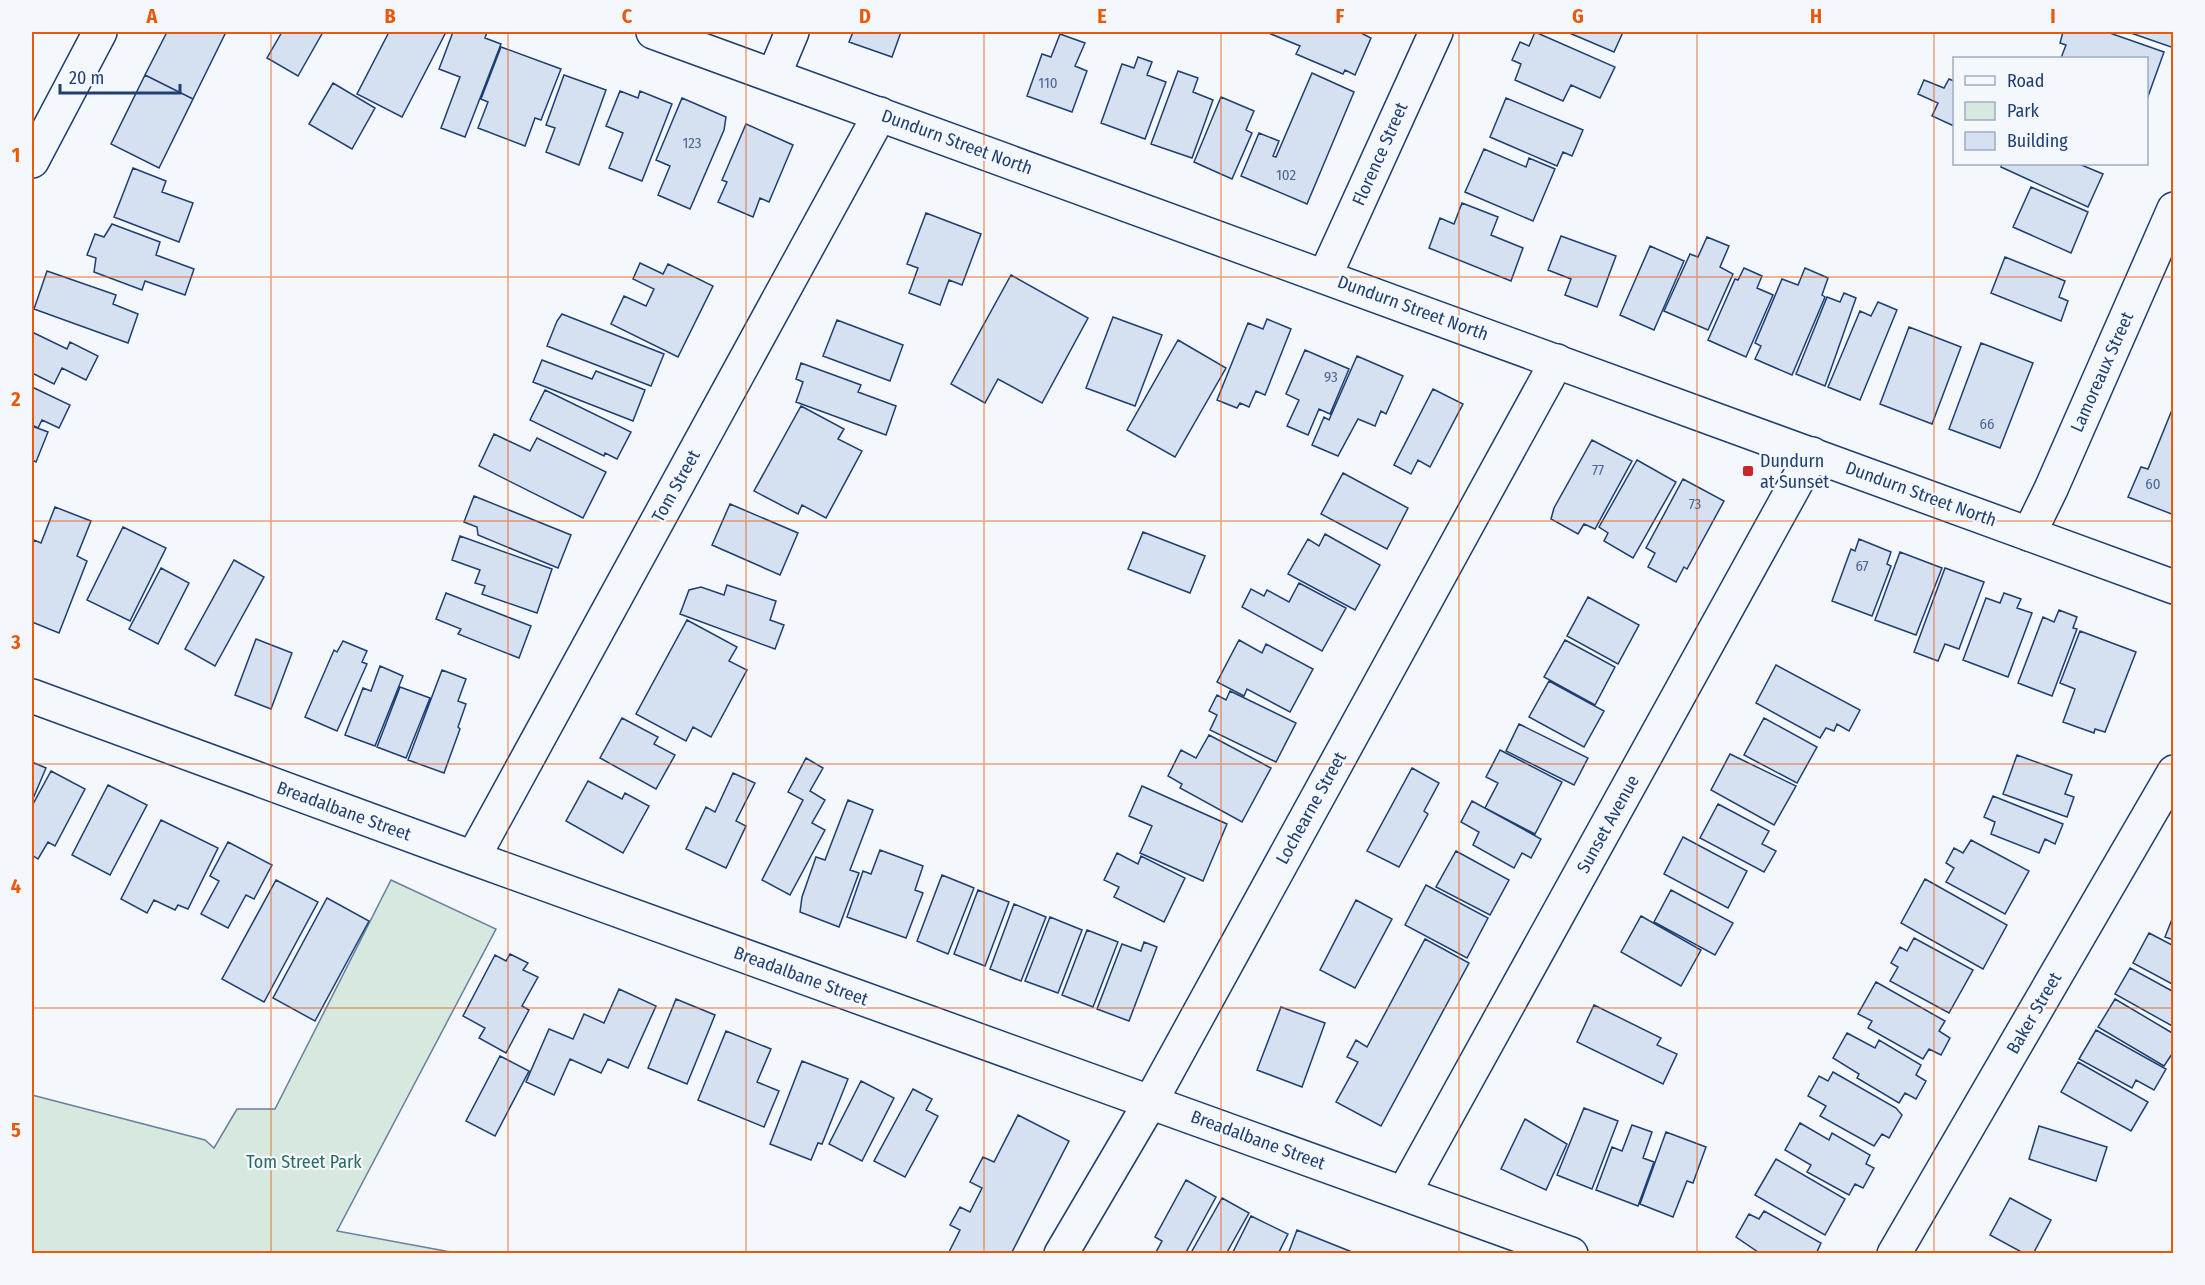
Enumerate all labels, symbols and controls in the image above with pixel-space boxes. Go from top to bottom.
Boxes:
text: A [146,4,159,28]
text: B [384,4,396,28]
text: C [622,4,633,28]
text: D [859,4,871,28]
text: E [1097,4,1107,28]
text: F [1336,4,1345,28]
text: G [1572,4,1584,28]
text: H [1810,4,1822,28]
text: I [2050,4,2056,28]
scale bar [60,57,180,95]
legend [1953,57,2148,165]
text: 20 m [69,67,104,89]
text: Road [2007,70,2044,92]
house number: 110 [1038,74,1058,92]
street label: Florence Street [1347,99,1413,209]
text: Park [2007,100,2040,122]
street label: Dundurn Street North [879,104,1035,180]
text: Building [2007,130,2068,152]
house number: 123 [682,134,702,152]
text: 1 [12,143,20,167]
house number: 102 [1276,166,1296,184]
street label: Dundurn Street North [1335,270,1491,346]
street label: Lamoreaux Street [2066,308,2138,435]
house number: 93 [1324,368,1338,386]
text: 2 [10,387,21,411]
house number: 66 [1980,415,1994,433]
street label: Tom Street [647,446,705,526]
place label: Dundurn at Sunset [1760,450,1829,493]
street label: Dundurn Street North [1843,456,1999,532]
house number: 77 [1592,461,1604,479]
marker: Dundurn at Sunset [1741,464,1755,478]
house number: 60 [2145,475,2161,493]
house number: 73 [1689,495,1702,513]
house number: 67 [1855,557,1869,575]
text: 3 [10,630,21,654]
street label: Lochearne Street [1271,748,1351,868]
street label: Sunset Avenue [1572,771,1644,877]
street label: Breadalbane Street [274,776,414,846]
text: 4 [11,874,21,898]
street label: Breadalbane Street [731,941,871,1011]
street label: Baker Street [2002,968,2066,1058]
street label: Breadalbane Street [1188,1105,1328,1175]
text: 5 [11,1118,21,1142]
park label: Tom Street Park [246,1151,362,1173]

